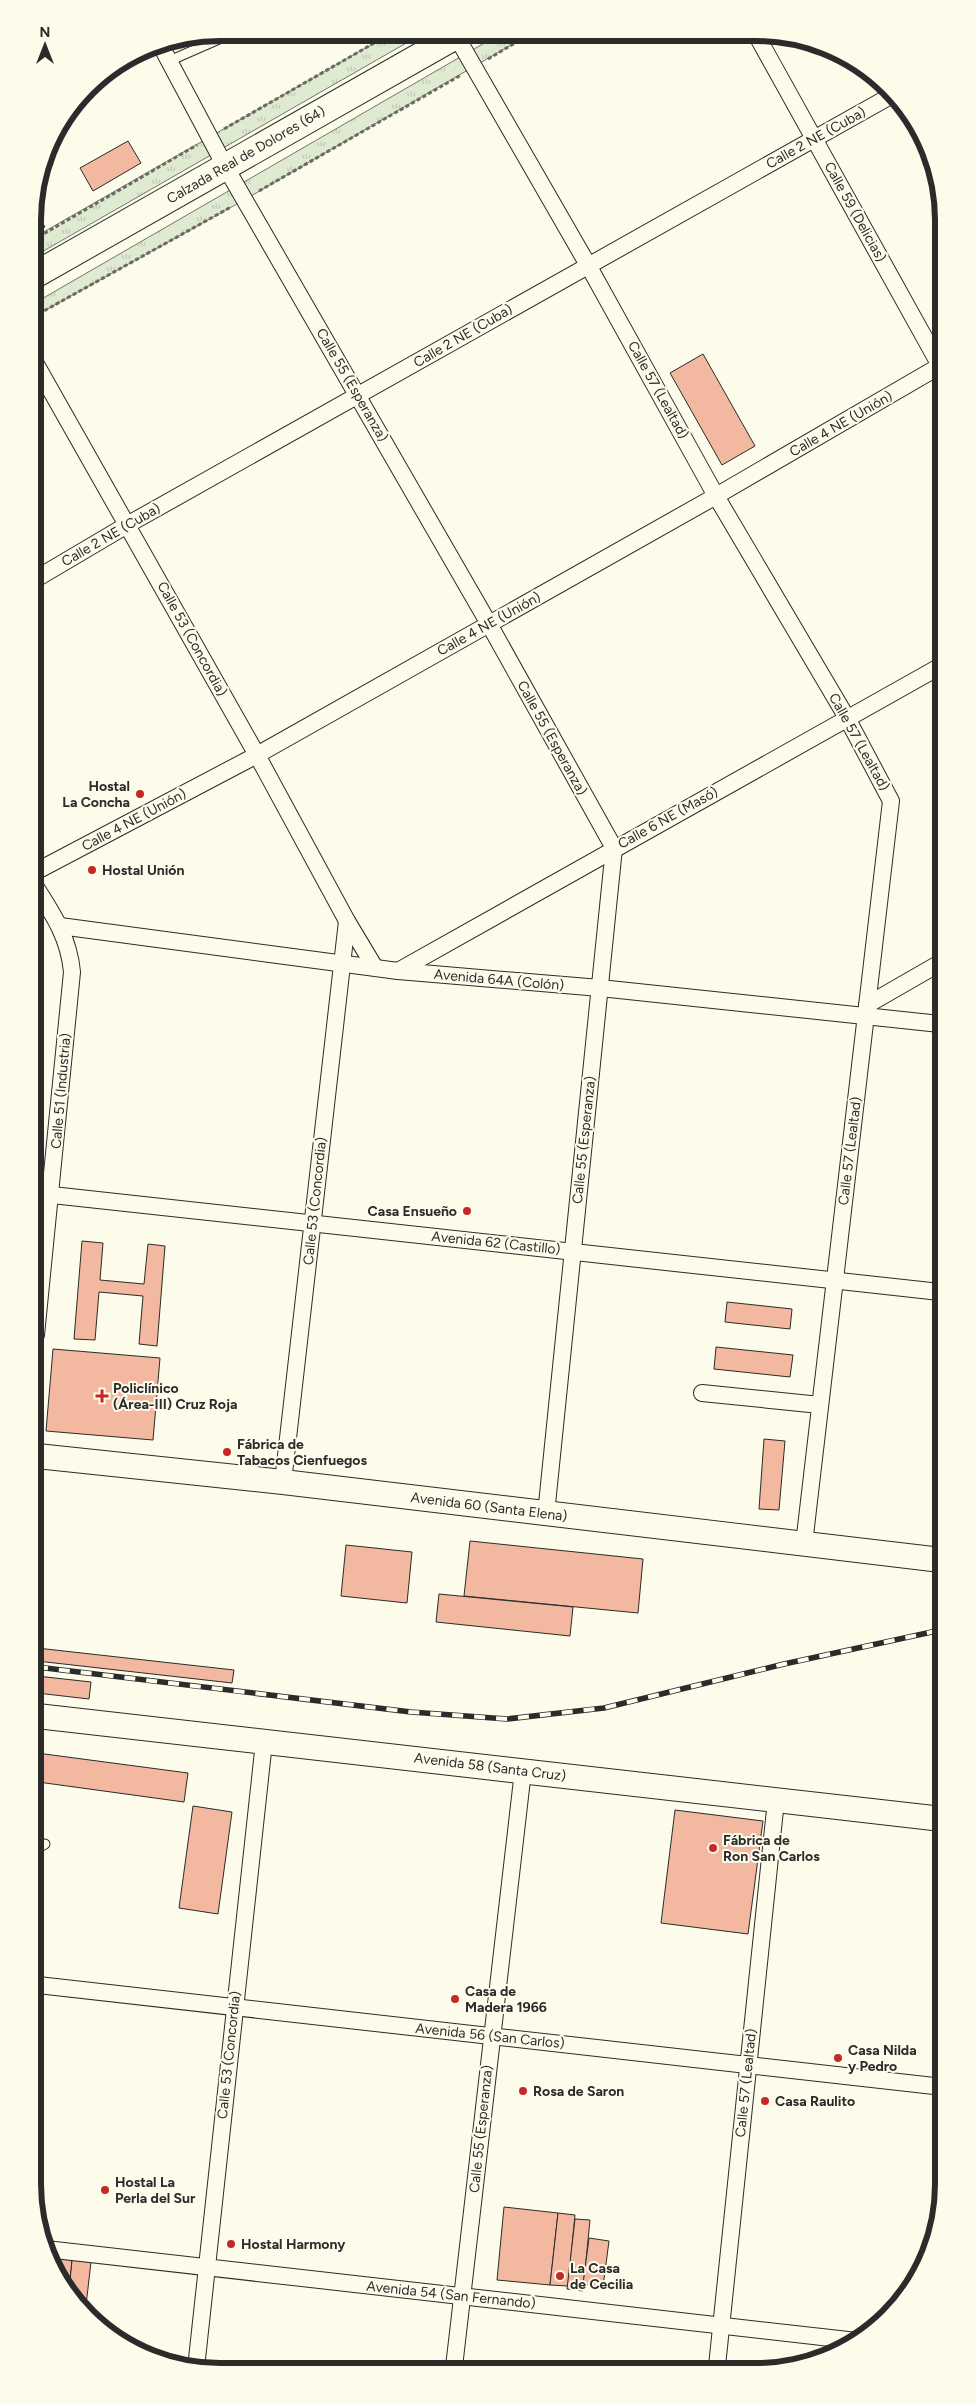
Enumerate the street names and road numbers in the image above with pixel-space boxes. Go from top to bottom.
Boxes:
street label: Calzada Real de Dolores (64) [164,103,328,207]
street label: Calle 2 NE (Cuba) [763,104,869,172]
street label: Calle 59 (Delicias) [820,159,890,265]
street label: Calle 2 NE (Cuba) [410,301,516,371]
street label: Calle 55 (Esperanza) [313,325,391,445]
street label: Calle 57 (Lealtad) [624,338,692,442]
street label: Calle 4 NE (Unión) [787,388,896,460]
street label: Calle 2 NE (Cuba) [58,500,164,570]
street label: Calle 53 (Concordia) [153,579,231,699]
street label: Calle 4 NE (Unión) [434,588,544,660]
street label: Calle 55 (Esperanza) [513,678,591,798]
street label: Calle 57 (Lealtad) [825,690,893,794]
street label: Calle 6 NE (Masó) [615,783,721,853]
street label: Calle 4 NE (Unión) [79,785,189,855]
street label: Avenida 64A (Colón) [433,966,565,994]
street label: Calle 51 (Industria) [47,1032,75,1150]
street label: Calle 55 (Esperanza) [569,1075,599,1205]
street label: Calle 57 (Lealtad) [835,1096,865,1206]
street label: Calle 53 (Concordia) [300,1136,330,1266]
street label: Avenida 62 (Castillo) [431,1228,561,1258]
street label: Avenida 60 (Santa Elena) [410,1489,568,1525]
street label: Avenida 58 (Santa Cruz) [413,1749,567,1785]
street label: Calle 53 (Concordia) [214,1990,244,2120]
street label: Avenida 56 (San Carlos) [415,2020,566,2052]
street label: Calle 57 (Lealtad) [732,2028,760,2138]
street label: Calle 55 (Esperanza) [466,2064,496,2194]
street label: Avenida 54 (San Fernando) [366,2278,536,2312]

